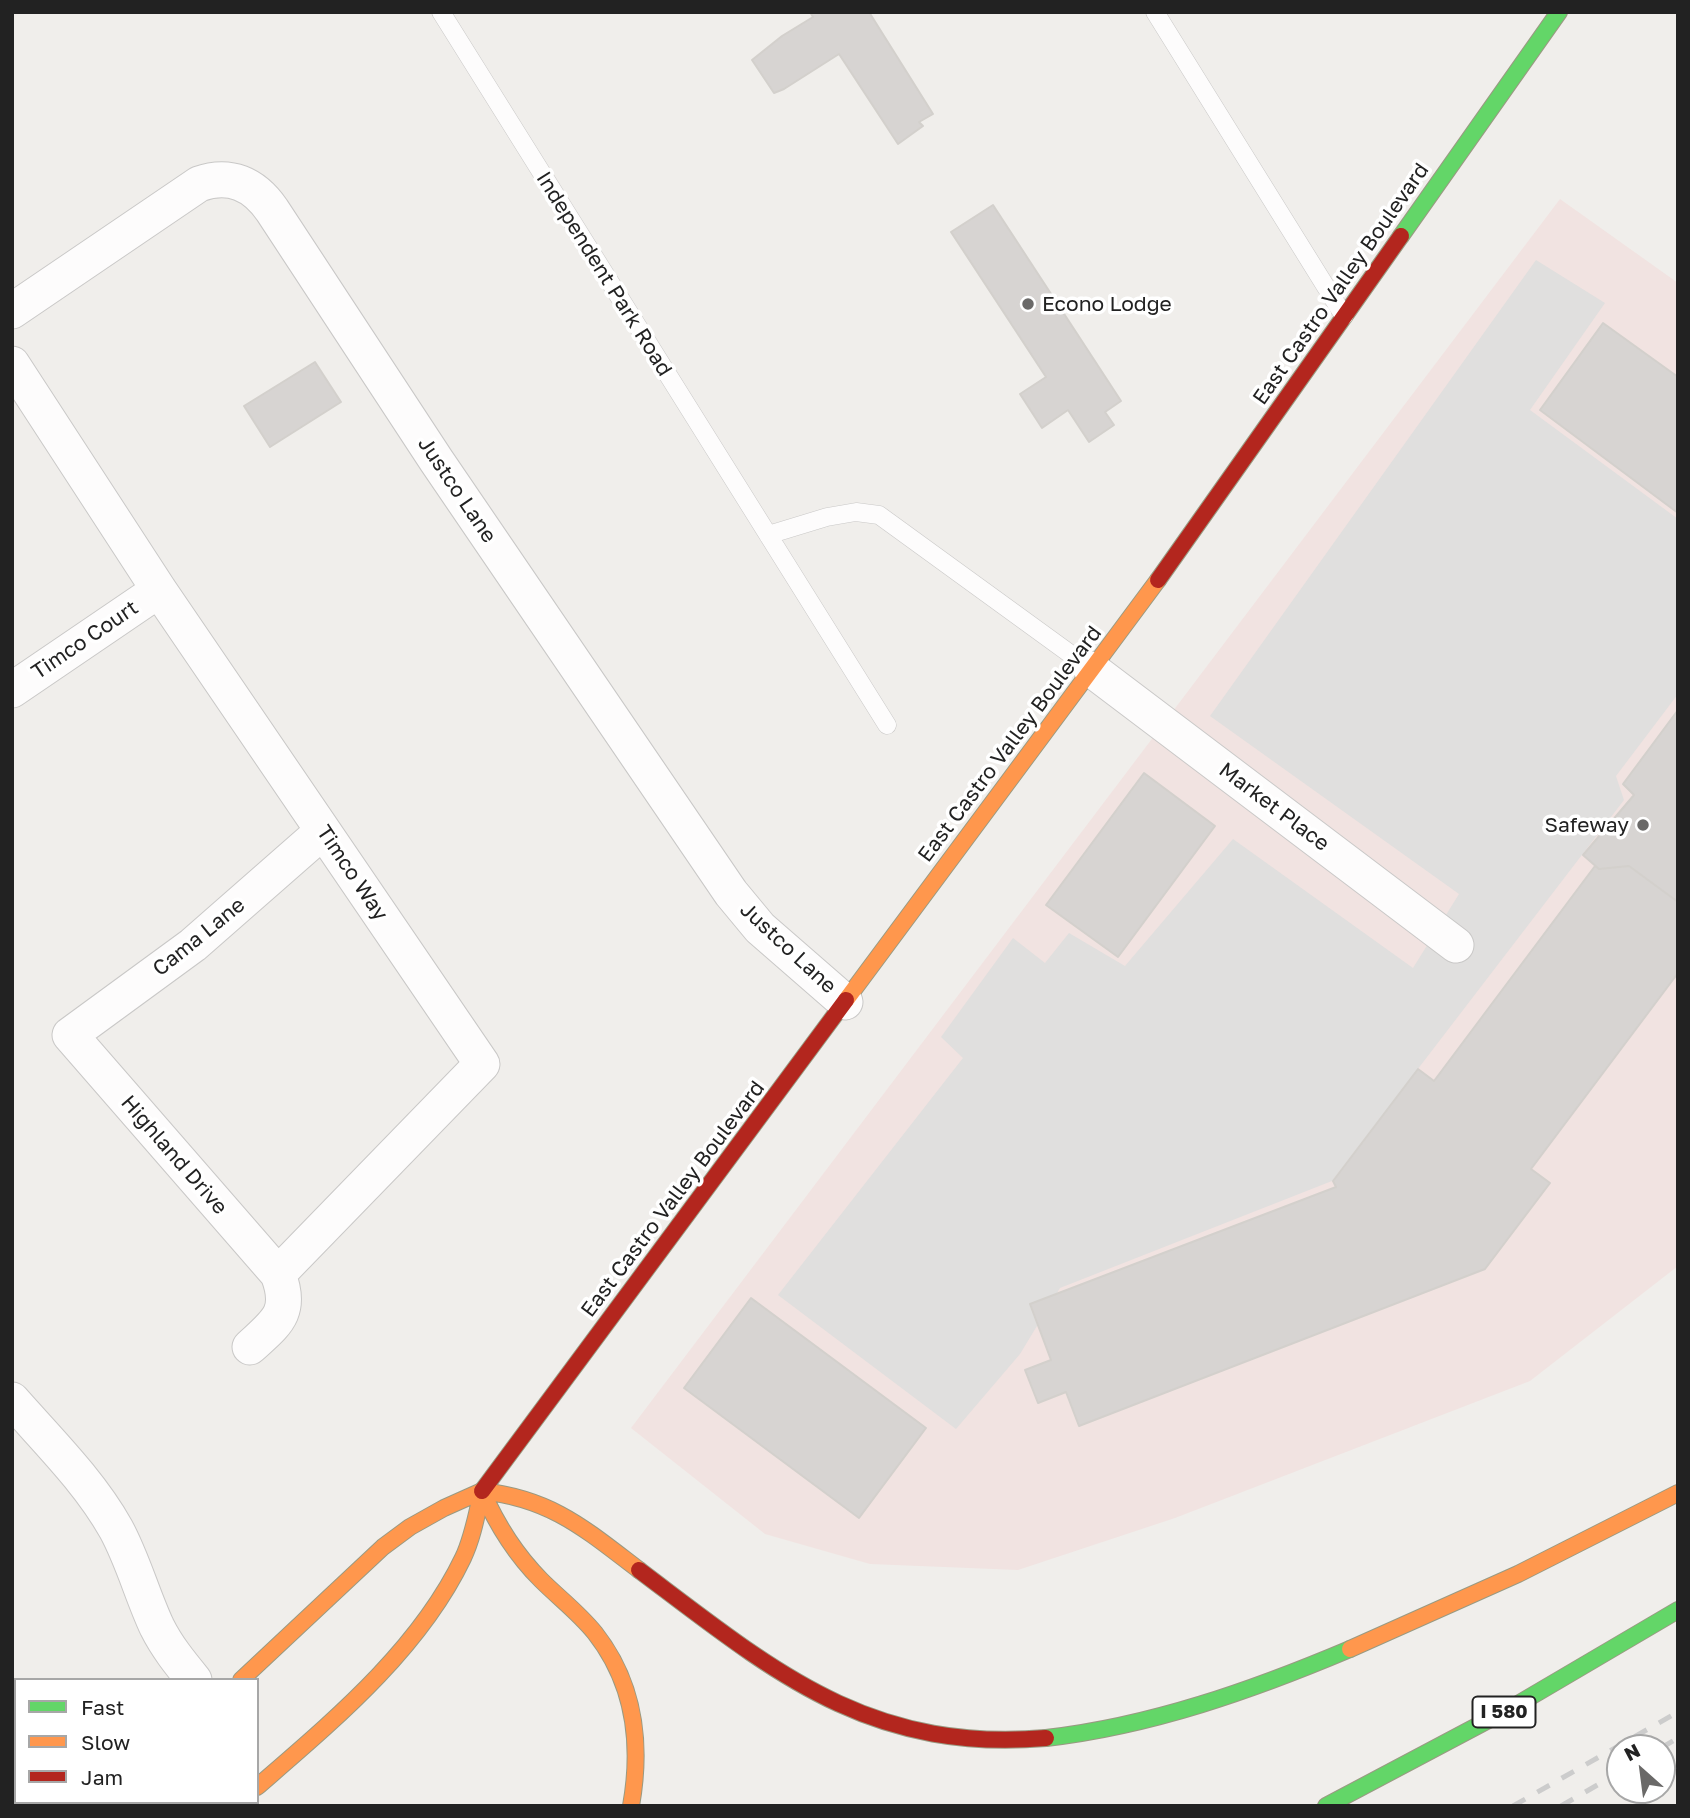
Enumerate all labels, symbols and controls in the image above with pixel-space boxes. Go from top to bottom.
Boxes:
street label: East Castro Valley Boulevard [1248,158,1434,410]
street label: Independent Park Road [531,167,677,381]
place label: Econo Lodge [1042,291,1172,317]
marker: Econo Lodge [1020,296,1036,312]
street label: Justco Lane [412,432,502,548]
street label: Timco Court [27,595,143,685]
street label: East Castro Valley Boulevard [913,621,1107,867]
street label: Market Place [1214,757,1334,857]
place label: Safeway [1544,812,1629,838]
marker: Safeway [1635,817,1651,833]
street label: Timco Way [311,821,393,925]
street label: Cama Lane [148,892,250,982]
street label: Justco Lane [735,897,841,999]
street label: East Castro Valley Boulevard [576,1076,770,1322]
street label: Highland Drive [116,1090,232,1220]
legend [14,1678,259,1804]
text: Fast [81,1694,124,1720]
road number: I 580 [1472,1696,1536,1728]
text: Slow [81,1729,130,1755]
north arrow [1606,1734,1676,1804]
text: N [1620,1738,1644,1765]
text: Jam [81,1764,123,1790]

